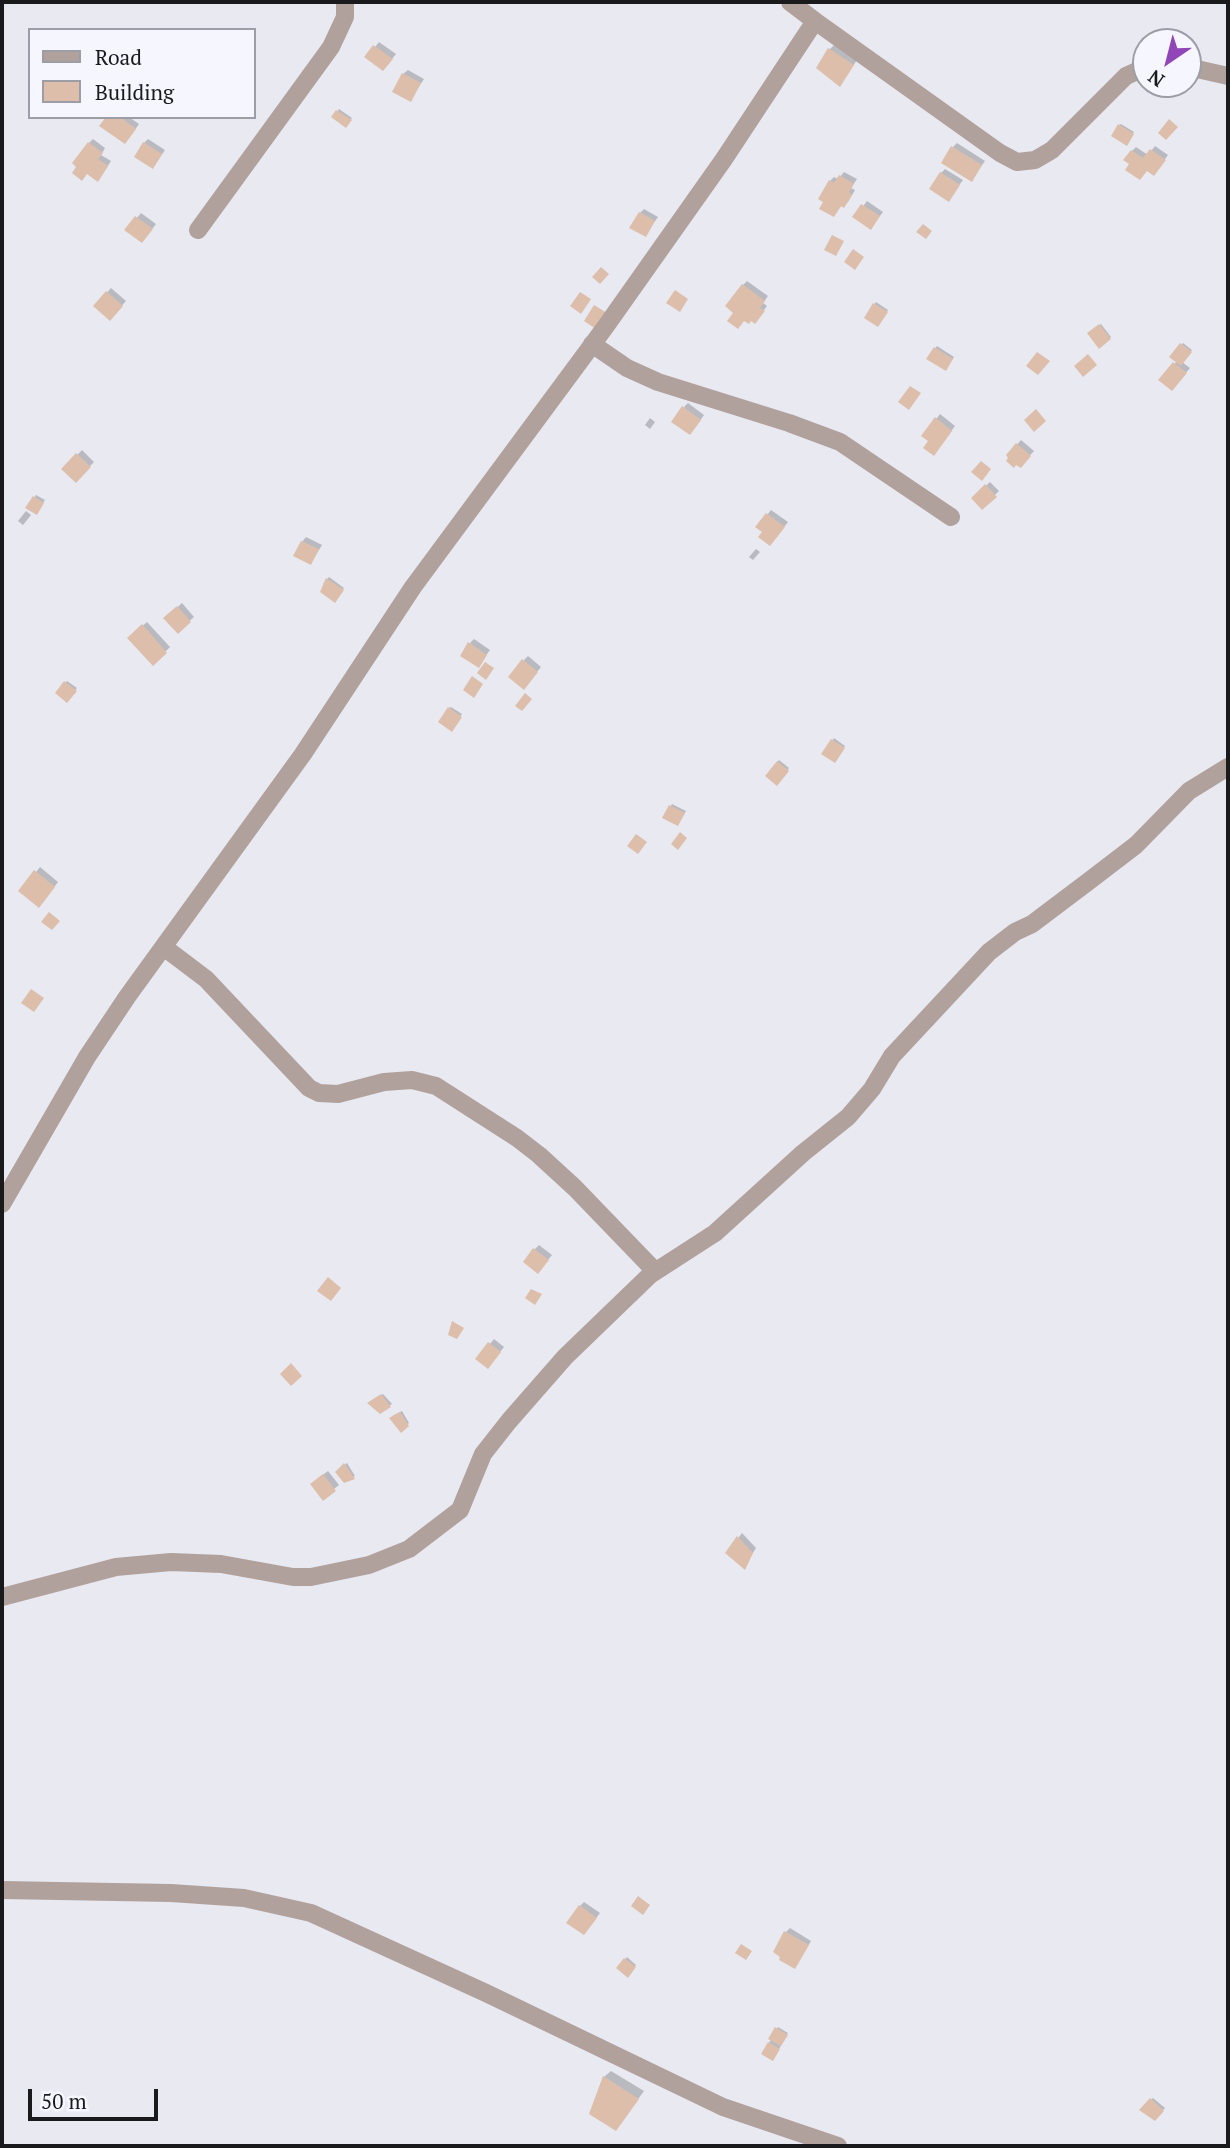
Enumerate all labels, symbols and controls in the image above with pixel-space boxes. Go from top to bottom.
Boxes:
legend [28,28,256,119]
north arrow [1132,28,1202,98]
text: Road [95,43,142,71]
text: N [1143,65,1169,93]
text: Building [95,78,174,106]
scale bar [32,2074,161,2118]
text: 50 m [41,2087,87,2115]

